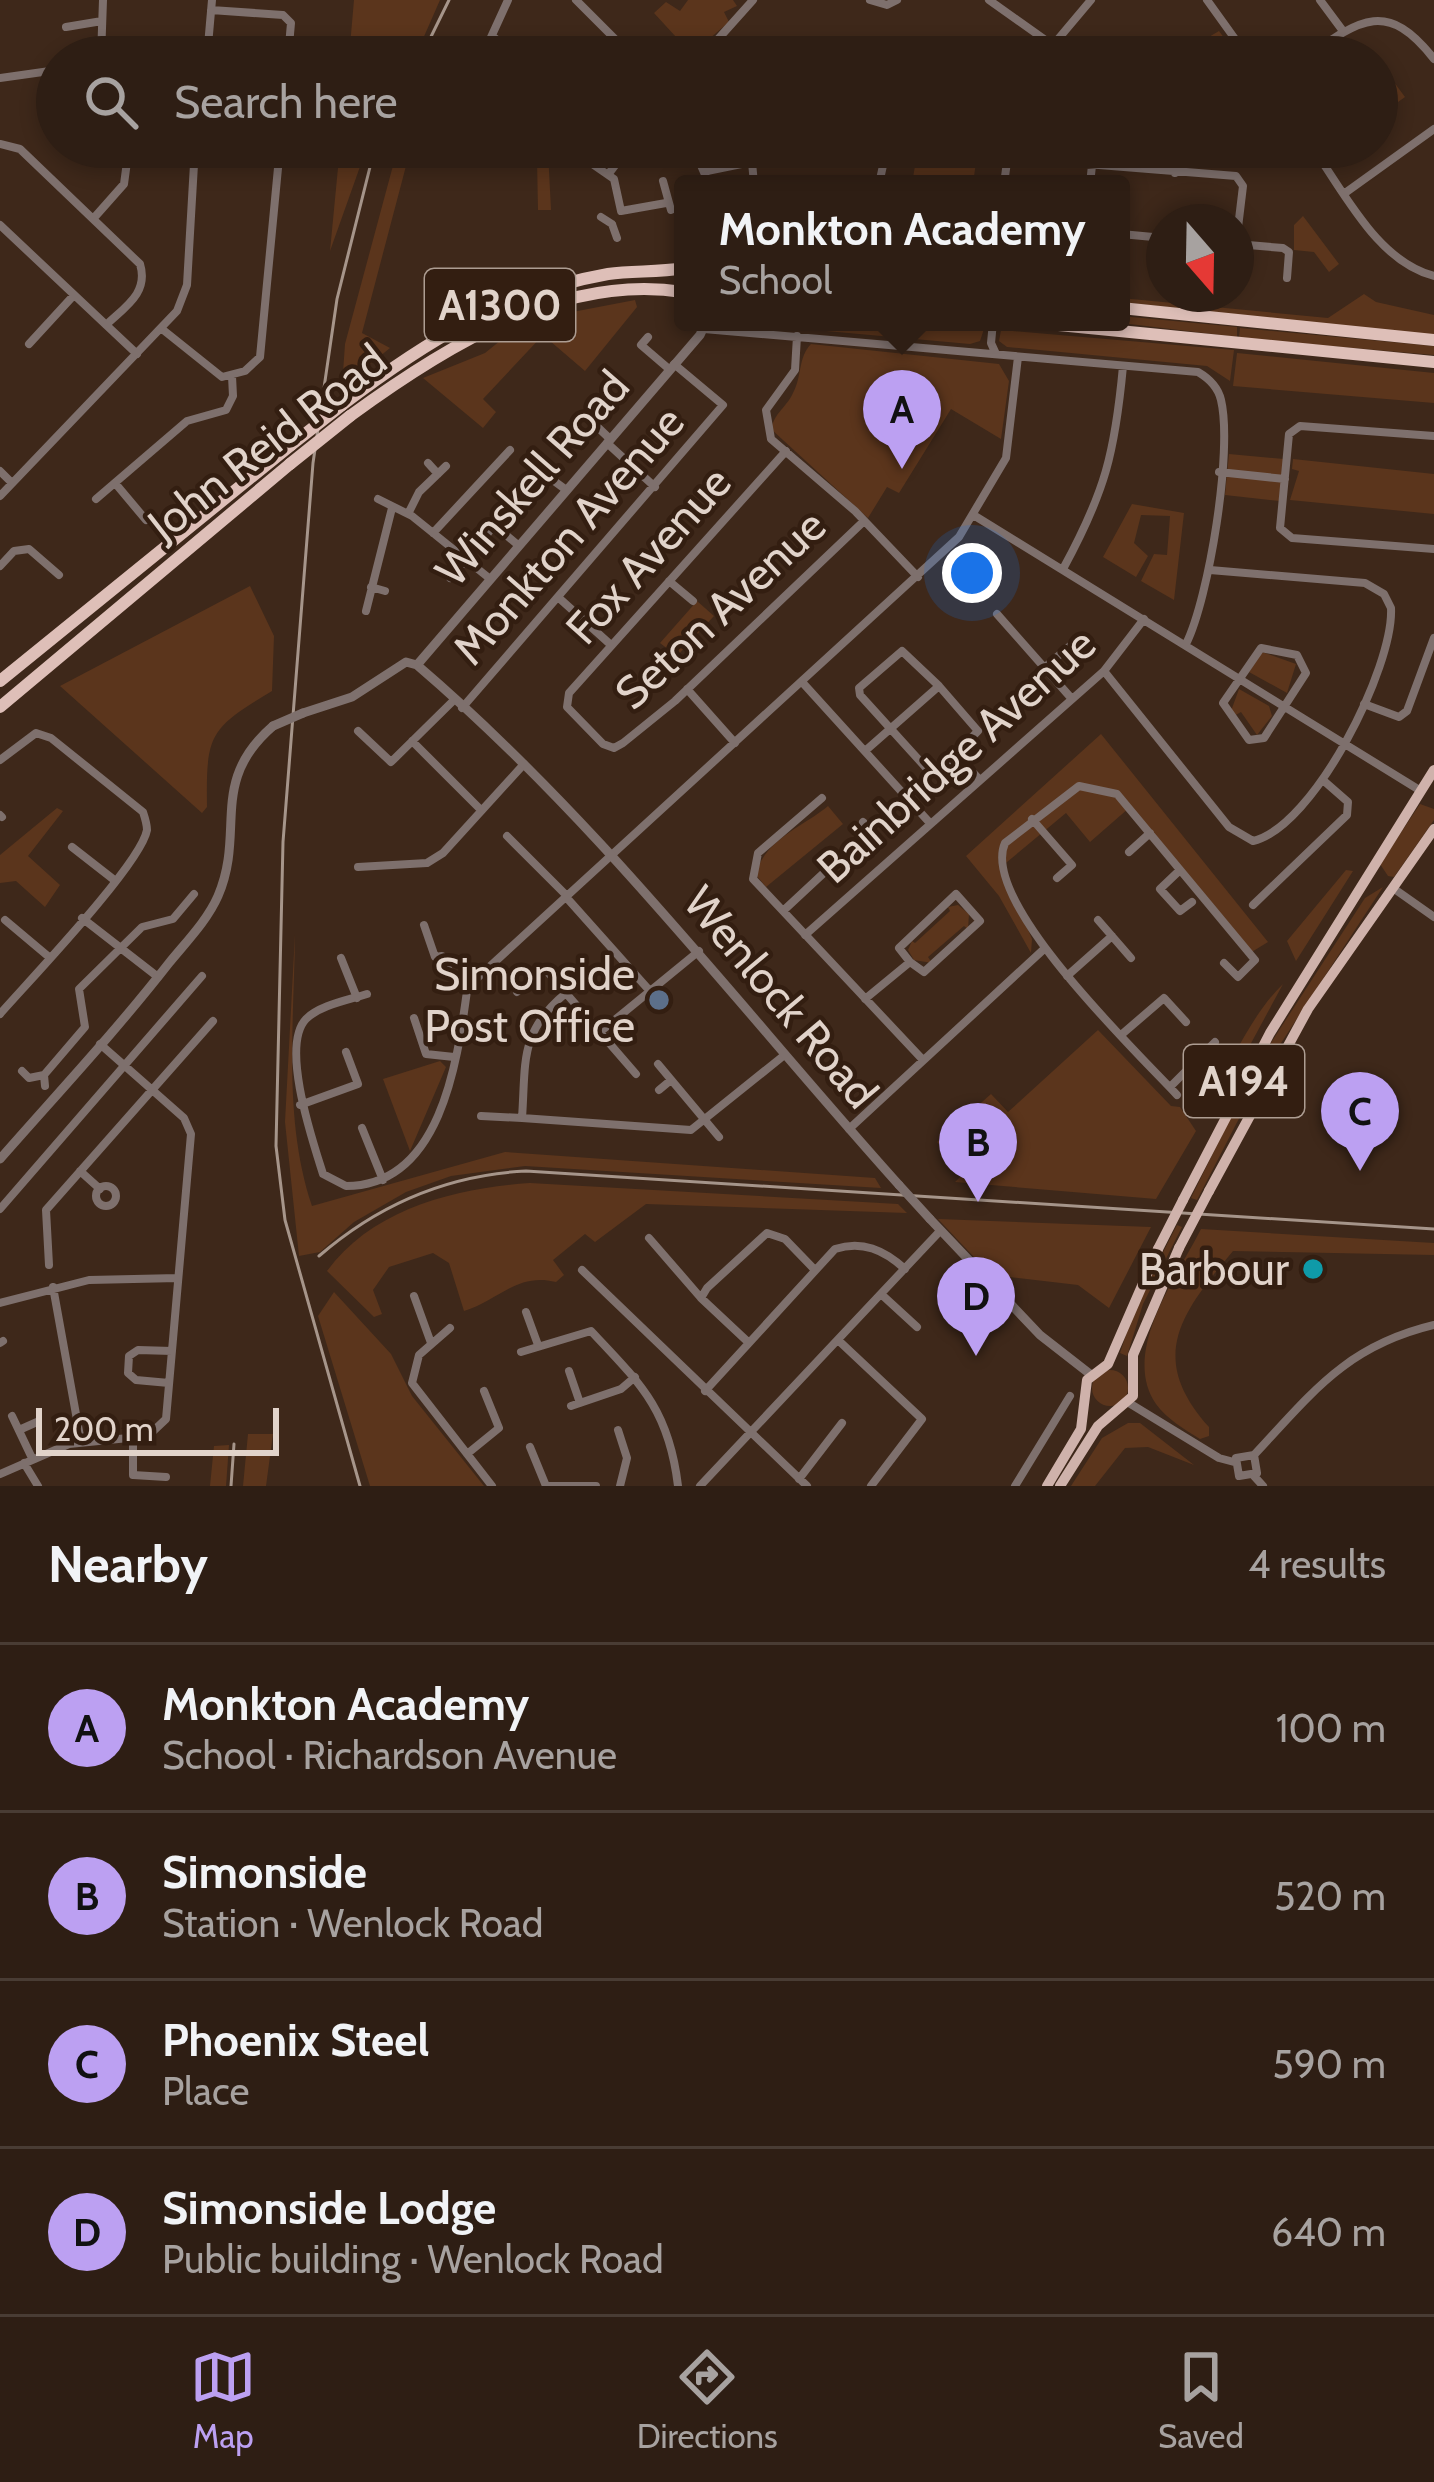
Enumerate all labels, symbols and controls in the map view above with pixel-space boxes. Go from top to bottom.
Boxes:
search box [36,36,1398,168]
icon: search [78,69,144,135]
text: Search here [174,75,398,129]
popup [674,175,1130,331]
text: Monkton Academy [718,202,1086,256]
north arrow [1146,204,1254,312]
text: School [718,256,832,304]
road number: A1300 [425,269,575,341]
street label: John Reid Road [137,332,397,552]
street label: Winskell Road [424,360,640,596]
pin: A [863,370,941,469]
street label: Monkton Avenue [441,395,695,675]
street label: Fox Avenue [554,455,742,655]
street label: Seton Avenue [604,498,836,720]
your location [942,543,1002,603]
street label: Bainbridge Avenue [806,616,1106,894]
street label: Wenlock Road [673,875,889,1119]
place label: Simonside Post Office [424,947,635,1053]
marker: Simonside Post Office [646,987,672,1013]
road number: A194 [1184,1045,1304,1117]
pin: C [1321,1072,1399,1171]
pin: B [939,1103,1017,1202]
place label: Barbour [1139,1242,1290,1296]
marker: Barbour [1300,1256,1326,1282]
pin: D [937,1257,1015,1356]
scale bar [36,1402,279,1455]
text: 200 m [54,1409,154,1449]
text: Nearby [48,1533,208,1595]
text: 4 results [1248,1540,1386,1588]
text: Monkton Academy [162,1677,529,1731]
text: A [75,1704,99,1752]
text: 100 m [1276,1704,1386,1752]
text: School · Richardson Avenue [162,1731,617,1779]
text: Simonside [162,1845,367,1899]
text: B [75,1872,99,1920]
text: 520 m [1274,1872,1386,1920]
text: Station · Wenlock Road [162,1899,543,1947]
text: Phoenix Steel [162,2013,429,2067]
text: C [75,2040,99,2088]
text: 590 m [1273,2040,1386,2088]
text: Place [162,2067,249,2115]
text: Simonside Lodge [162,2181,496,2235]
text: D [73,2208,101,2256]
text: 640 m [1271,2208,1386,2256]
text: Public building · Wenlock Road [162,2235,664,2283]
tab: Map [190,2344,256,2456]
tab: Directions [637,2344,778,2456]
tab: Saved [1158,2344,1244,2456]

